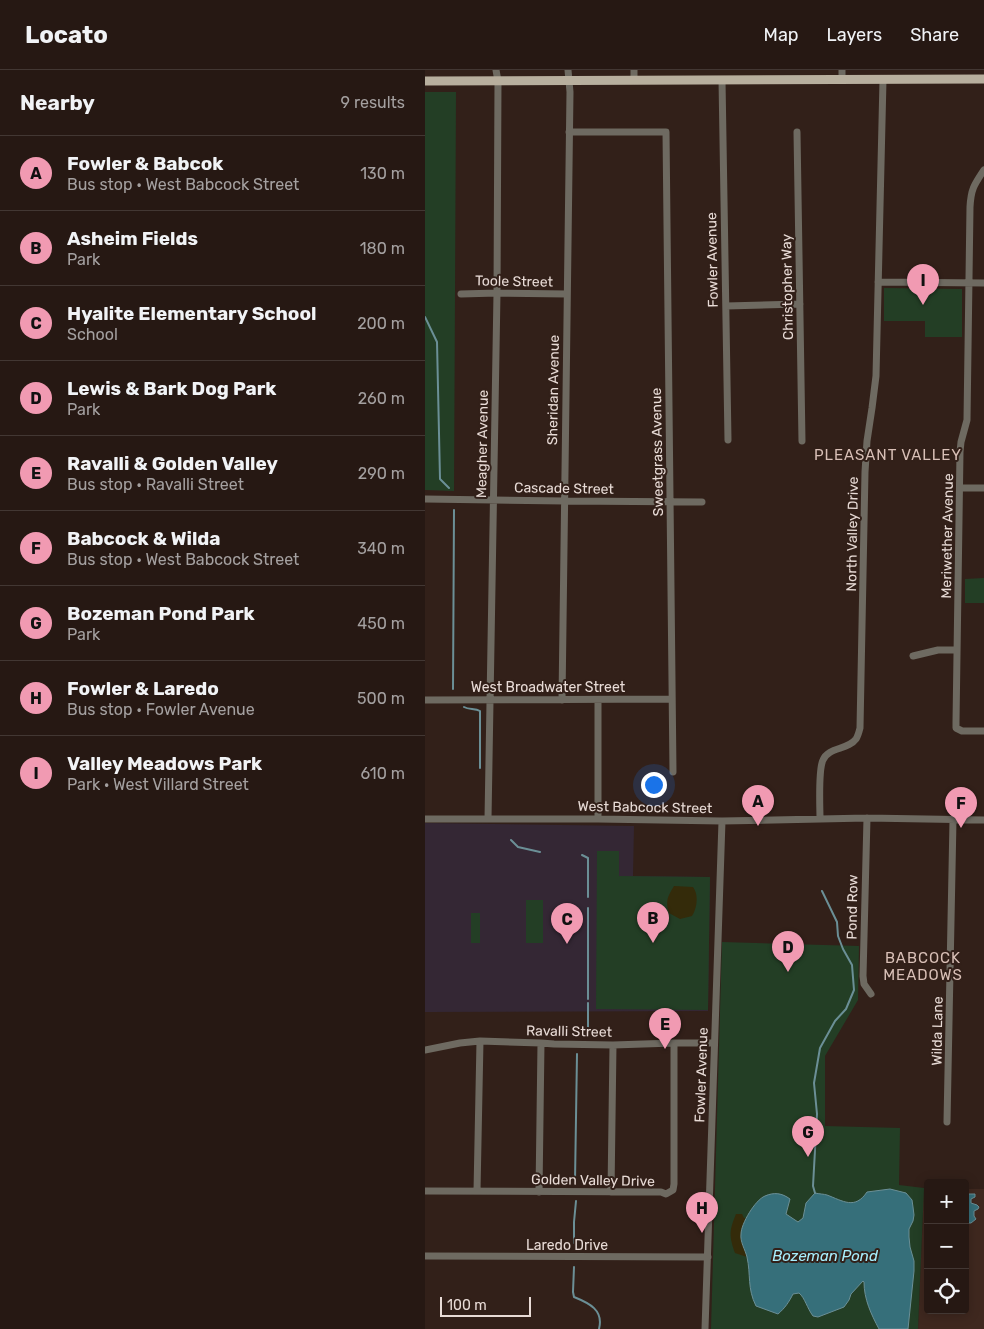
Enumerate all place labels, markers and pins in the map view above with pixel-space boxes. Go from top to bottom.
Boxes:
pin: I [907,264,939,305]
pin: A [742,785,774,826]
pin: F [945,787,977,828]
pin: B [637,902,669,943]
pin: C [551,903,583,944]
pin: D [772,931,804,972]
pin: E [649,1008,681,1049]
pin: G [792,1116,824,1157]
pin: H [686,1192,718,1233]

